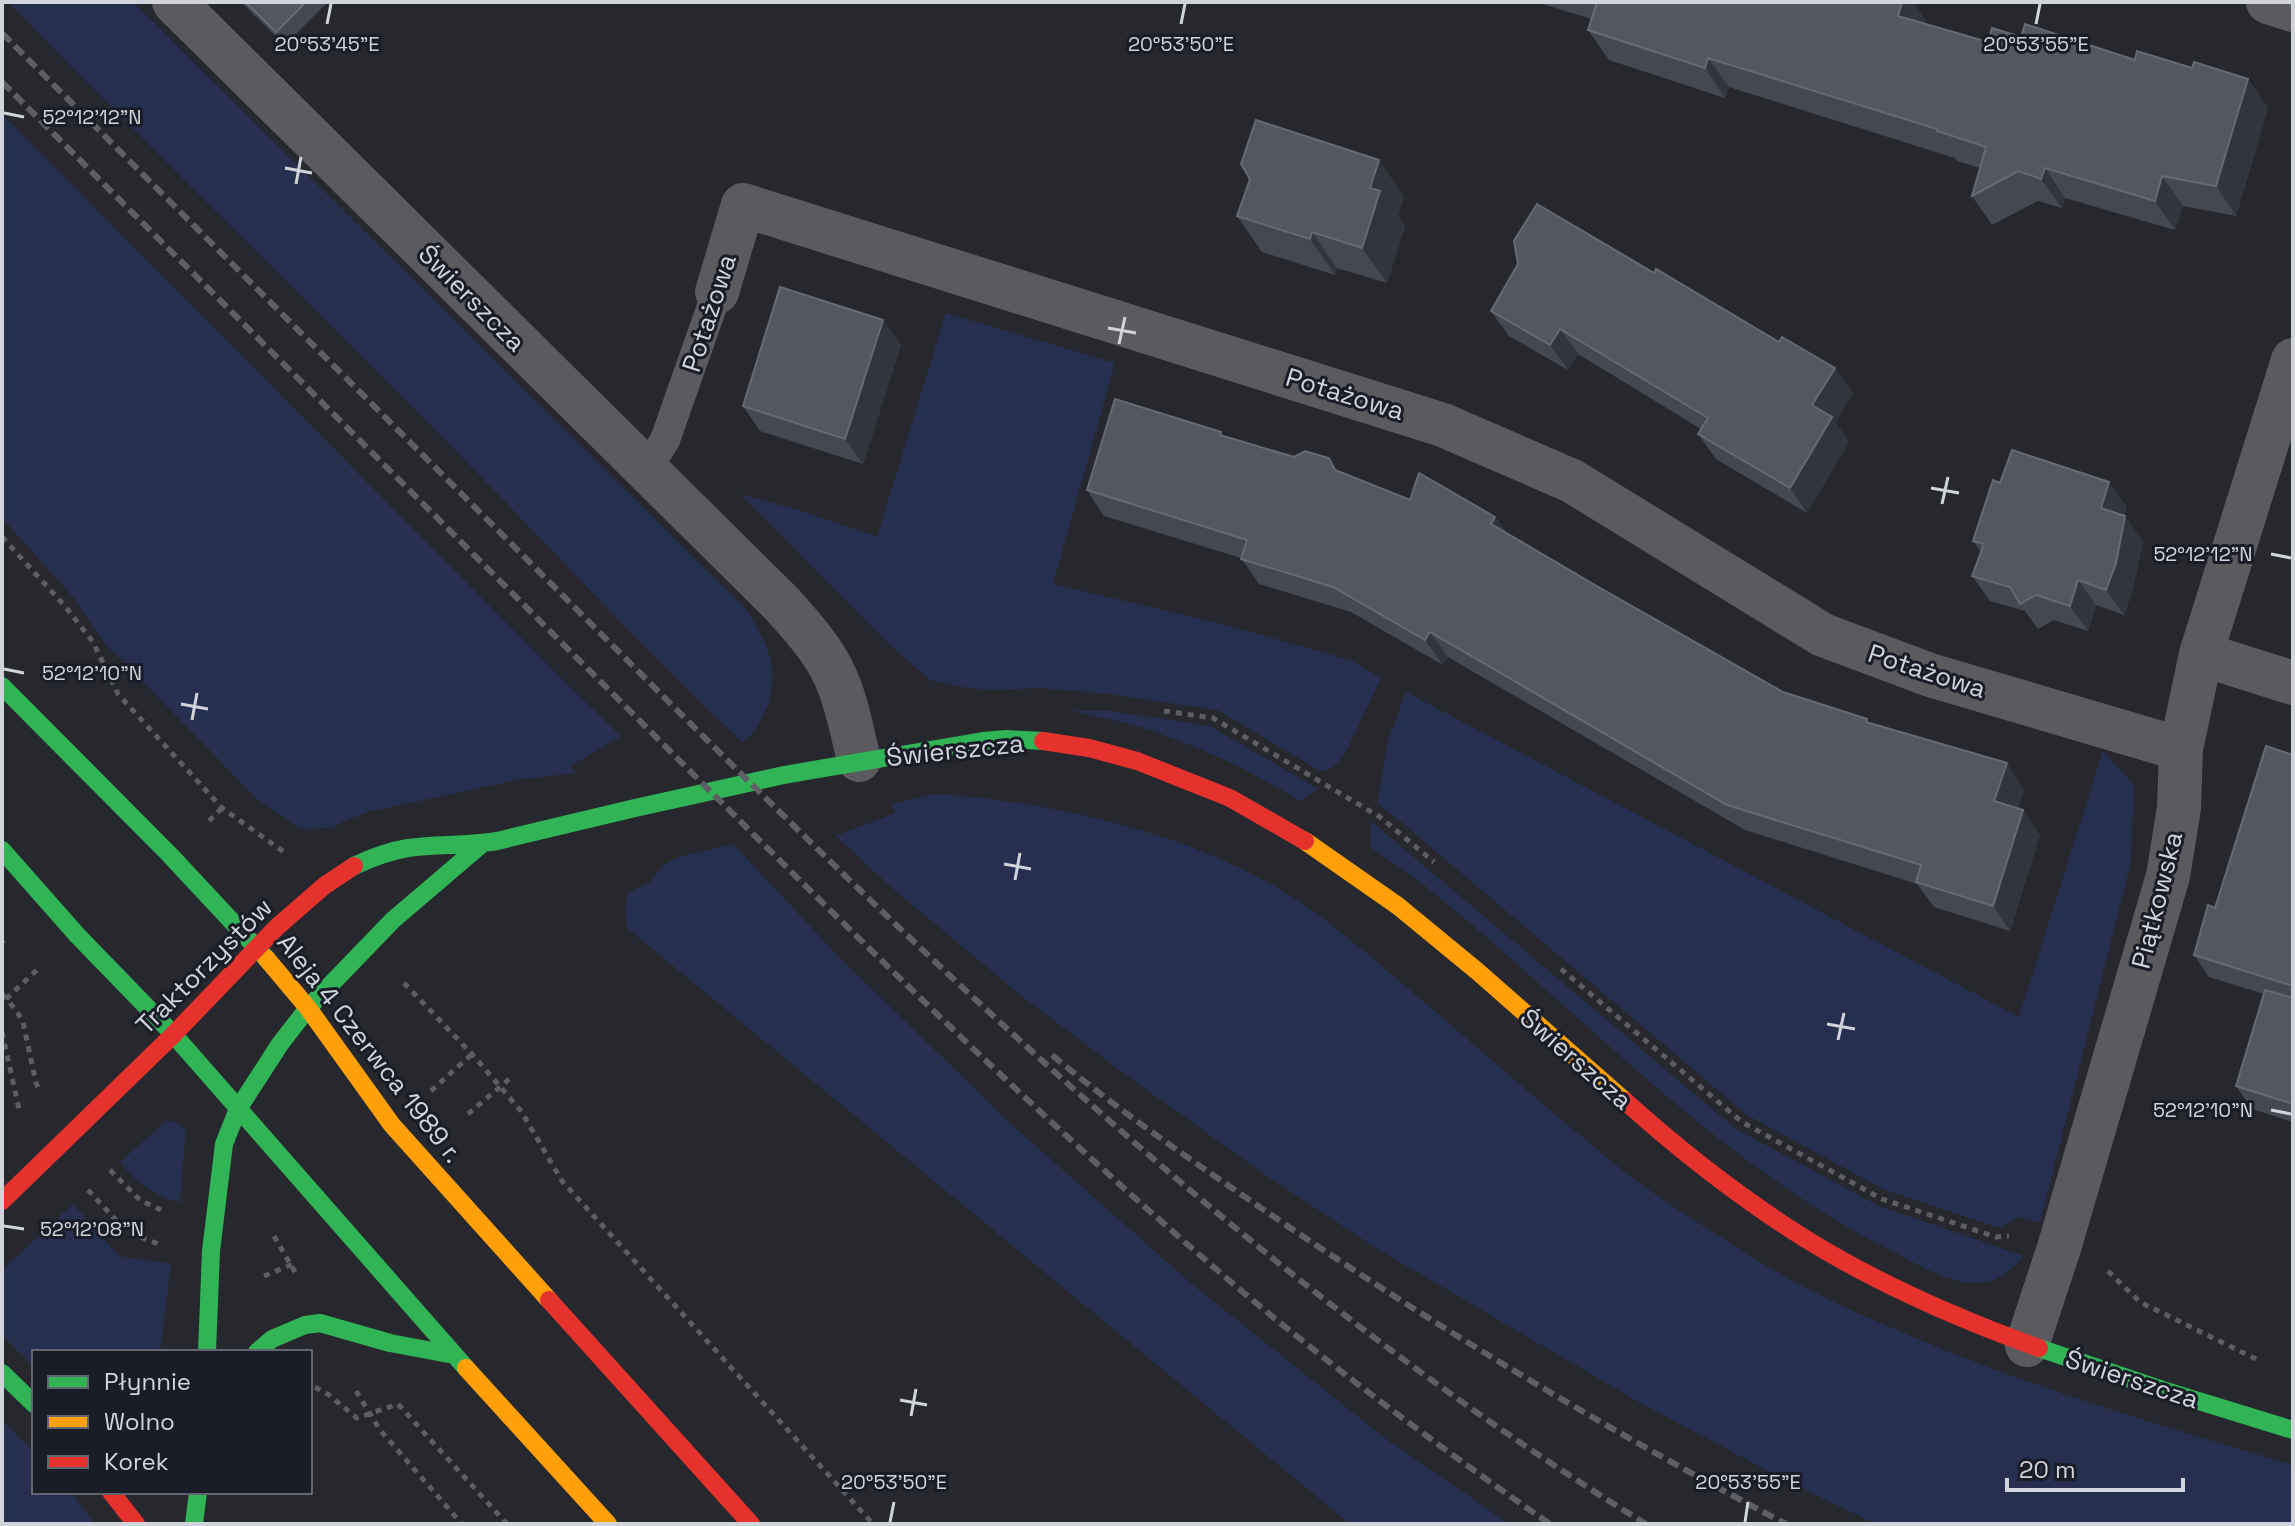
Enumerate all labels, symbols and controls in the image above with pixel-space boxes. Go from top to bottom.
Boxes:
text: 20°53'45"E [275,31,379,57]
text: 20°53'50"E [1128,31,1234,57]
text: 20°53'55"E [1983,31,2089,57]
text: 52°12'12"N [42,104,142,130]
street label: Świerszcza [411,237,533,359]
street label: Potażowa [674,250,744,376]
street label: Potażowa [1282,360,1408,428]
text: 52°12'12"N [2153,541,2253,567]
street label: Potażowa [1864,636,1990,706]
text: 52°12'10"N [42,660,142,686]
street label: Świerszcza [884,726,1026,774]
street label: Piątkowska [2124,828,2190,972]
street label: Traktorzystów [128,890,280,1042]
street label: Aleja 4 Czerwca 1989 r. [270,926,470,1170]
street label: Świerszcza [1513,1001,1639,1117]
text: 52°12'10"N [2153,1097,2253,1123]
text: 52°12'08"N [40,1216,144,1242]
street label: Świerszcza [2061,1341,2203,1417]
legend [32,1350,312,1494]
text: Płynnie [104,1366,191,1397]
text: Wolno [104,1406,175,1437]
scale bar [2007,1442,2183,1492]
text: Korek [104,1446,169,1477]
text: 20 m [2019,1454,2076,1485]
text: 20°53'50"E [841,1469,947,1495]
text: 20°53'55"E [1695,1469,1801,1495]

